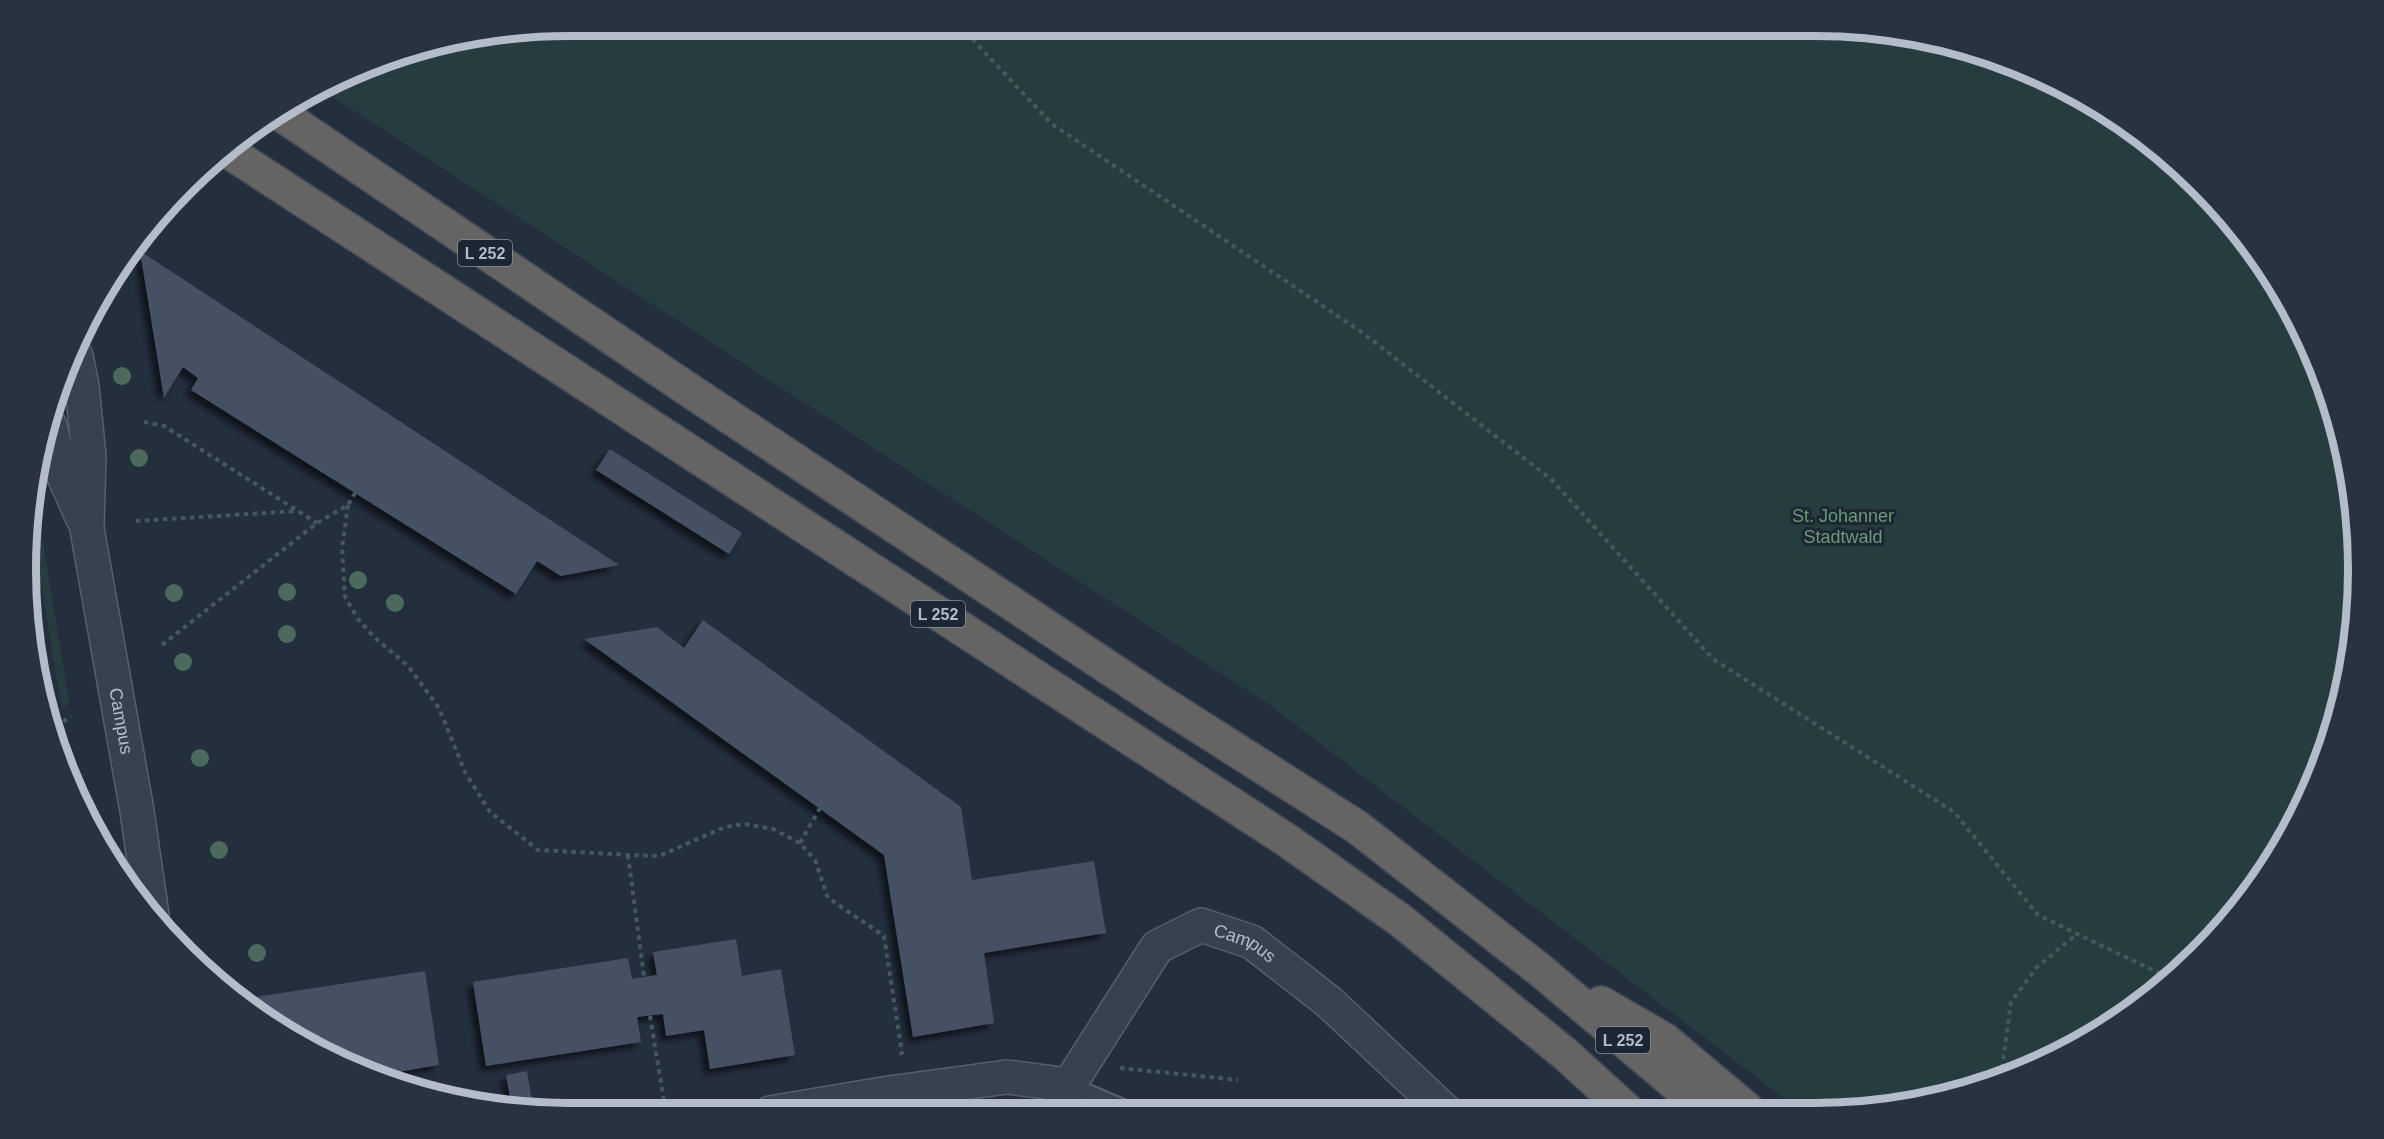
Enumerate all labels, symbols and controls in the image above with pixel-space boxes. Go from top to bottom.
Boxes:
road number: L 252 [458,240,512,266]
park label: St. Johanner Stadtwald [1792,506,1894,547]
road number: L 252 [911,601,965,627]
street label: Campus [105,686,137,756]
street label: Campus [1211,920,1280,967]
road number: L 252 [1596,1027,1650,1053]

